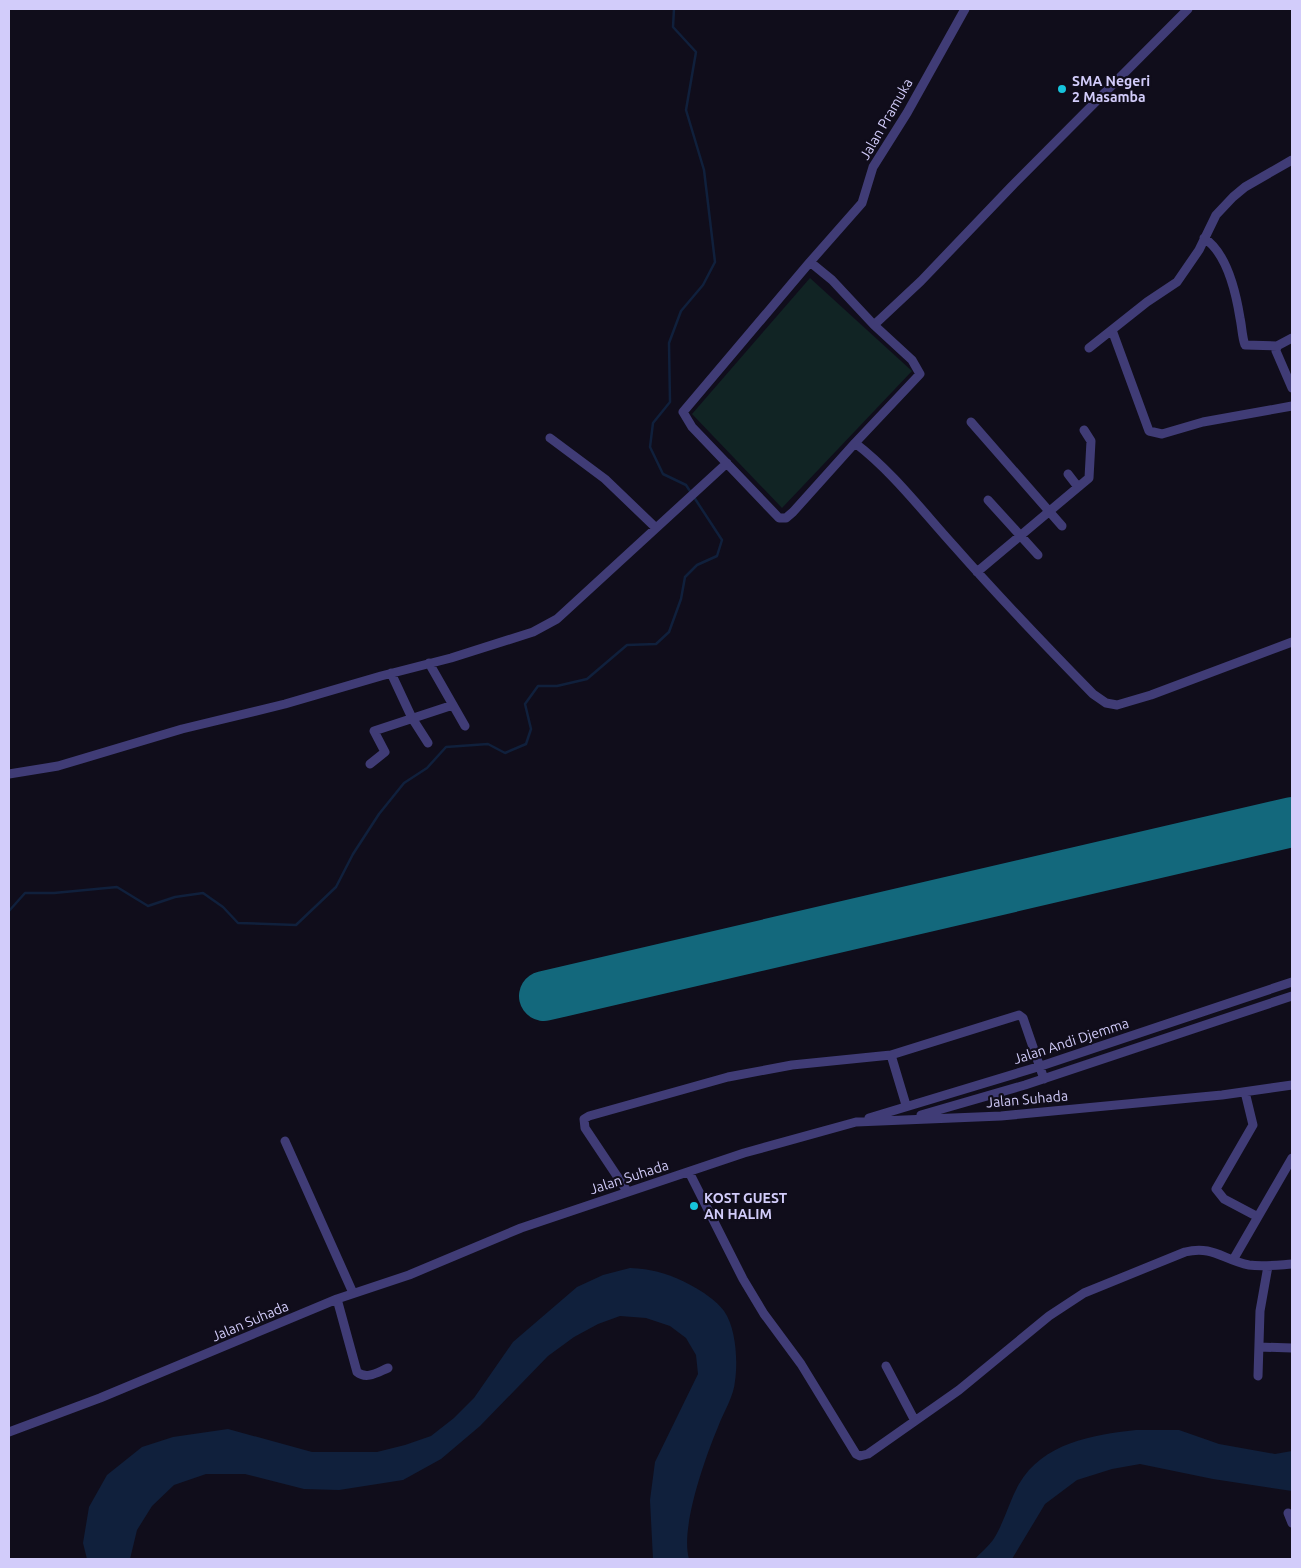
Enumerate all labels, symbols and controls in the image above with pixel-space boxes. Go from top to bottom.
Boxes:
place label: SMA Negeri 2 Masamba [1072,73,1150,105]
street label: Jalan Pramuka [856,75,916,163]
marker: SMA Negeri 2 Masamba [1056,83,1068,95]
street label: Jalan Andi Djemma [1011,1015,1131,1067]
street label: Jalan Suhada [985,1087,1069,1111]
street label: Jalan Suhada [587,1157,671,1197]
place label: KOST GUEST AN HALIM [704,1190,788,1222]
marker: KOST GUEST AN HALIM [688,1200,700,1212]
street label: Jalan Suhada [209,1298,291,1344]

